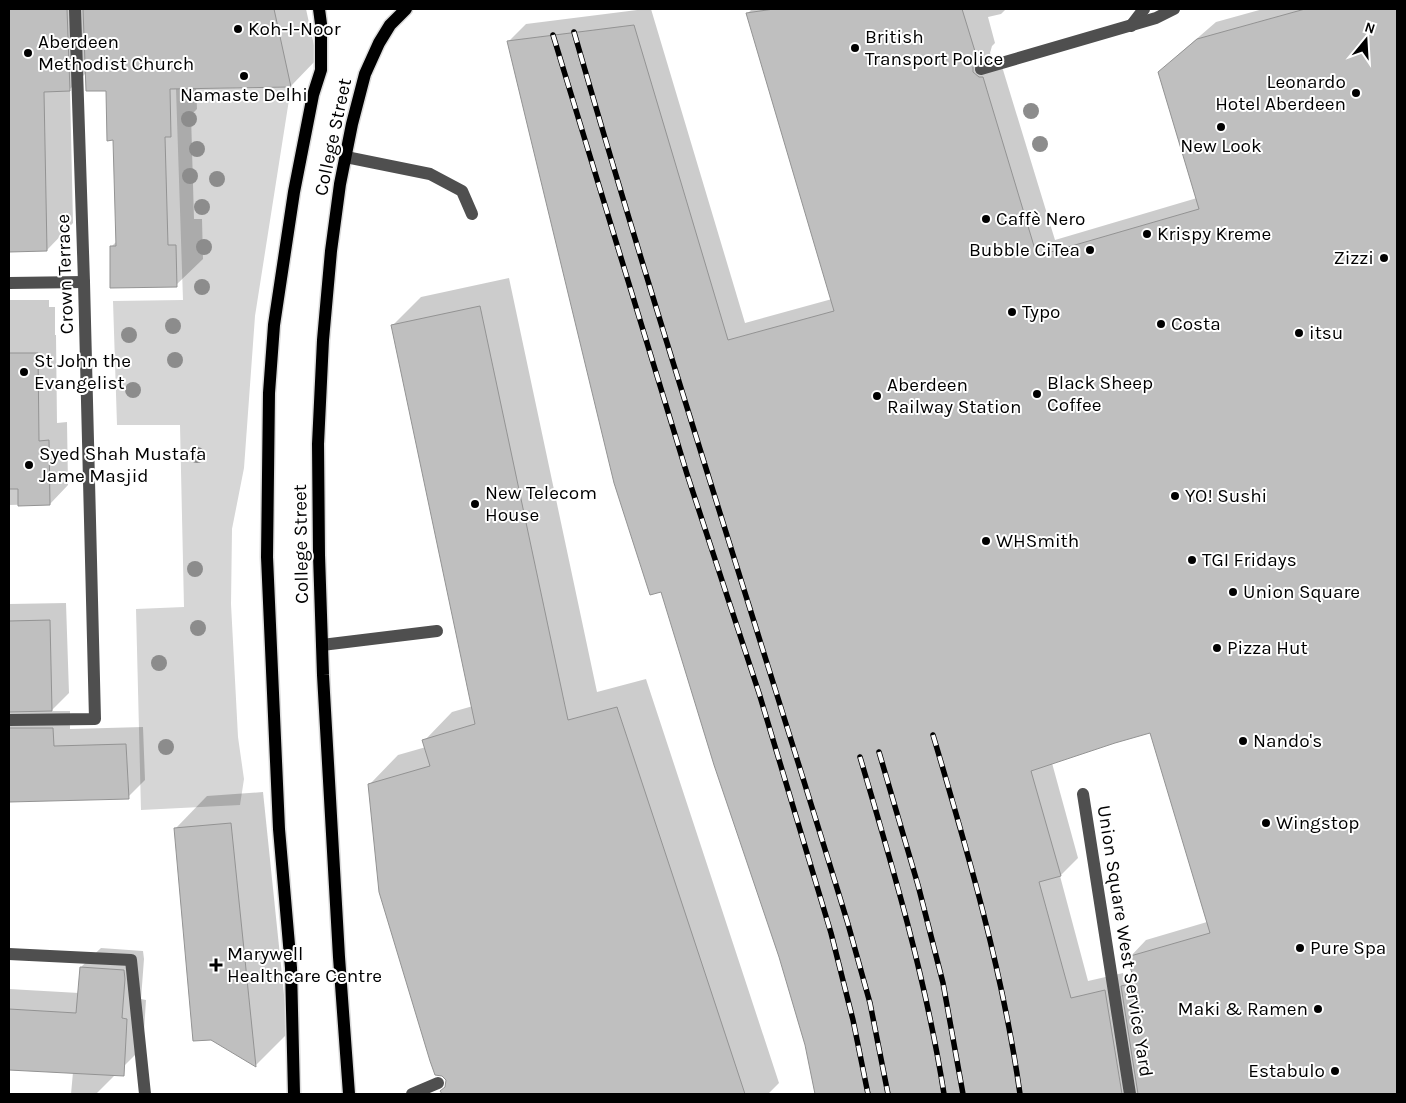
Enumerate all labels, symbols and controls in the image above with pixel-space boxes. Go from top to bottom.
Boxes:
north arrow [1341,15,1391,65]
place label: Koh-I-Noor [248,18,341,40]
text: N [1362,18,1377,38]
marker: Koh-I-Noor [232,23,244,35]
place label: British Transport Police [865,26,1003,70]
place label: Aberdeen Methodist Church [38,31,194,75]
marker: British Transport Police [849,42,861,54]
marker: Aberdeen Methodist Church [22,47,34,59]
marker: Namaste Delhi [238,70,250,82]
place label: Leonardo Hotel Aberdeen [1215,71,1346,115]
street label: College Street [310,76,356,198]
place label: Namaste Delhi [180,84,308,106]
marker: Leonardo Hotel Aberdeen [1350,87,1362,99]
marker: New Look [1215,121,1227,133]
place label: New Look [1180,135,1262,157]
place label: Caffè Nero [996,208,1085,230]
marker: Caffè Nero [980,213,992,225]
street label: Crown Terrace [52,214,78,334]
place label: Krispy Kreme [1157,223,1271,245]
marker: Krispy Kreme [1141,228,1153,240]
place label: Bubble CiTea [969,239,1080,261]
marker: Bubble CiTea [1084,244,1096,256]
place label: Zizzi [1333,247,1374,269]
marker: Zizzi [1378,252,1390,264]
place label: Typo [1022,301,1060,323]
marker: Typo [1006,306,1018,318]
place label: Costa [1171,313,1221,335]
marker: Costa [1155,318,1167,330]
place label: itsu [1309,322,1343,344]
marker: itsu [1293,327,1305,339]
place label: St John the Evangelist [34,350,131,394]
marker: St John the Evangelist [18,366,30,378]
place label: Black Sheep Coffee [1047,372,1153,416]
place label: Aberdeen Railway Station [887,374,1021,418]
marker: Black Sheep Coffee [1031,388,1043,400]
marker: Aberdeen Railway Station [871,390,883,402]
place label: Syed Shah Mustafa Jame Masjid [39,443,206,487]
marker: Syed Shah Mustafa Jame Masjid [23,459,35,471]
place label: New Telecom House [485,482,597,526]
street label: College Street [289,484,313,604]
place label: YO! Sushi [1185,485,1267,507]
marker: YO! Sushi [1169,490,1181,502]
marker: New Telecom House [469,498,481,510]
place label: WHSmith [996,530,1079,552]
marker: WHSmith [980,535,992,547]
place label: TGI Fridays [1202,549,1297,571]
marker: TGI Fridays [1186,554,1198,566]
place label: Union Square [1243,581,1360,603]
marker: Union Square [1227,586,1239,598]
place label: Pizza Hut [1227,637,1308,659]
marker: Pizza Hut [1211,642,1223,654]
place label: Nando's [1253,730,1322,752]
marker: Nando's [1237,735,1249,747]
street label: Union Square West Service Yard [1093,804,1157,1078]
place label: Wingstop [1276,812,1359,834]
marker: Wingstop [1260,817,1272,829]
place label: Pure Spa [1310,937,1386,959]
marker: Pure Spa [1294,942,1306,954]
place label: Marywell Healthcare Centre [227,943,382,987]
marker: Marywell Healthcare Centre [209,958,223,972]
place label: Maki & Ramen [1178,998,1308,1020]
marker: Maki & Ramen [1312,1003,1324,1015]
place label: Estabulo [1248,1060,1325,1082]
marker: Estabulo [1329,1065,1341,1077]

